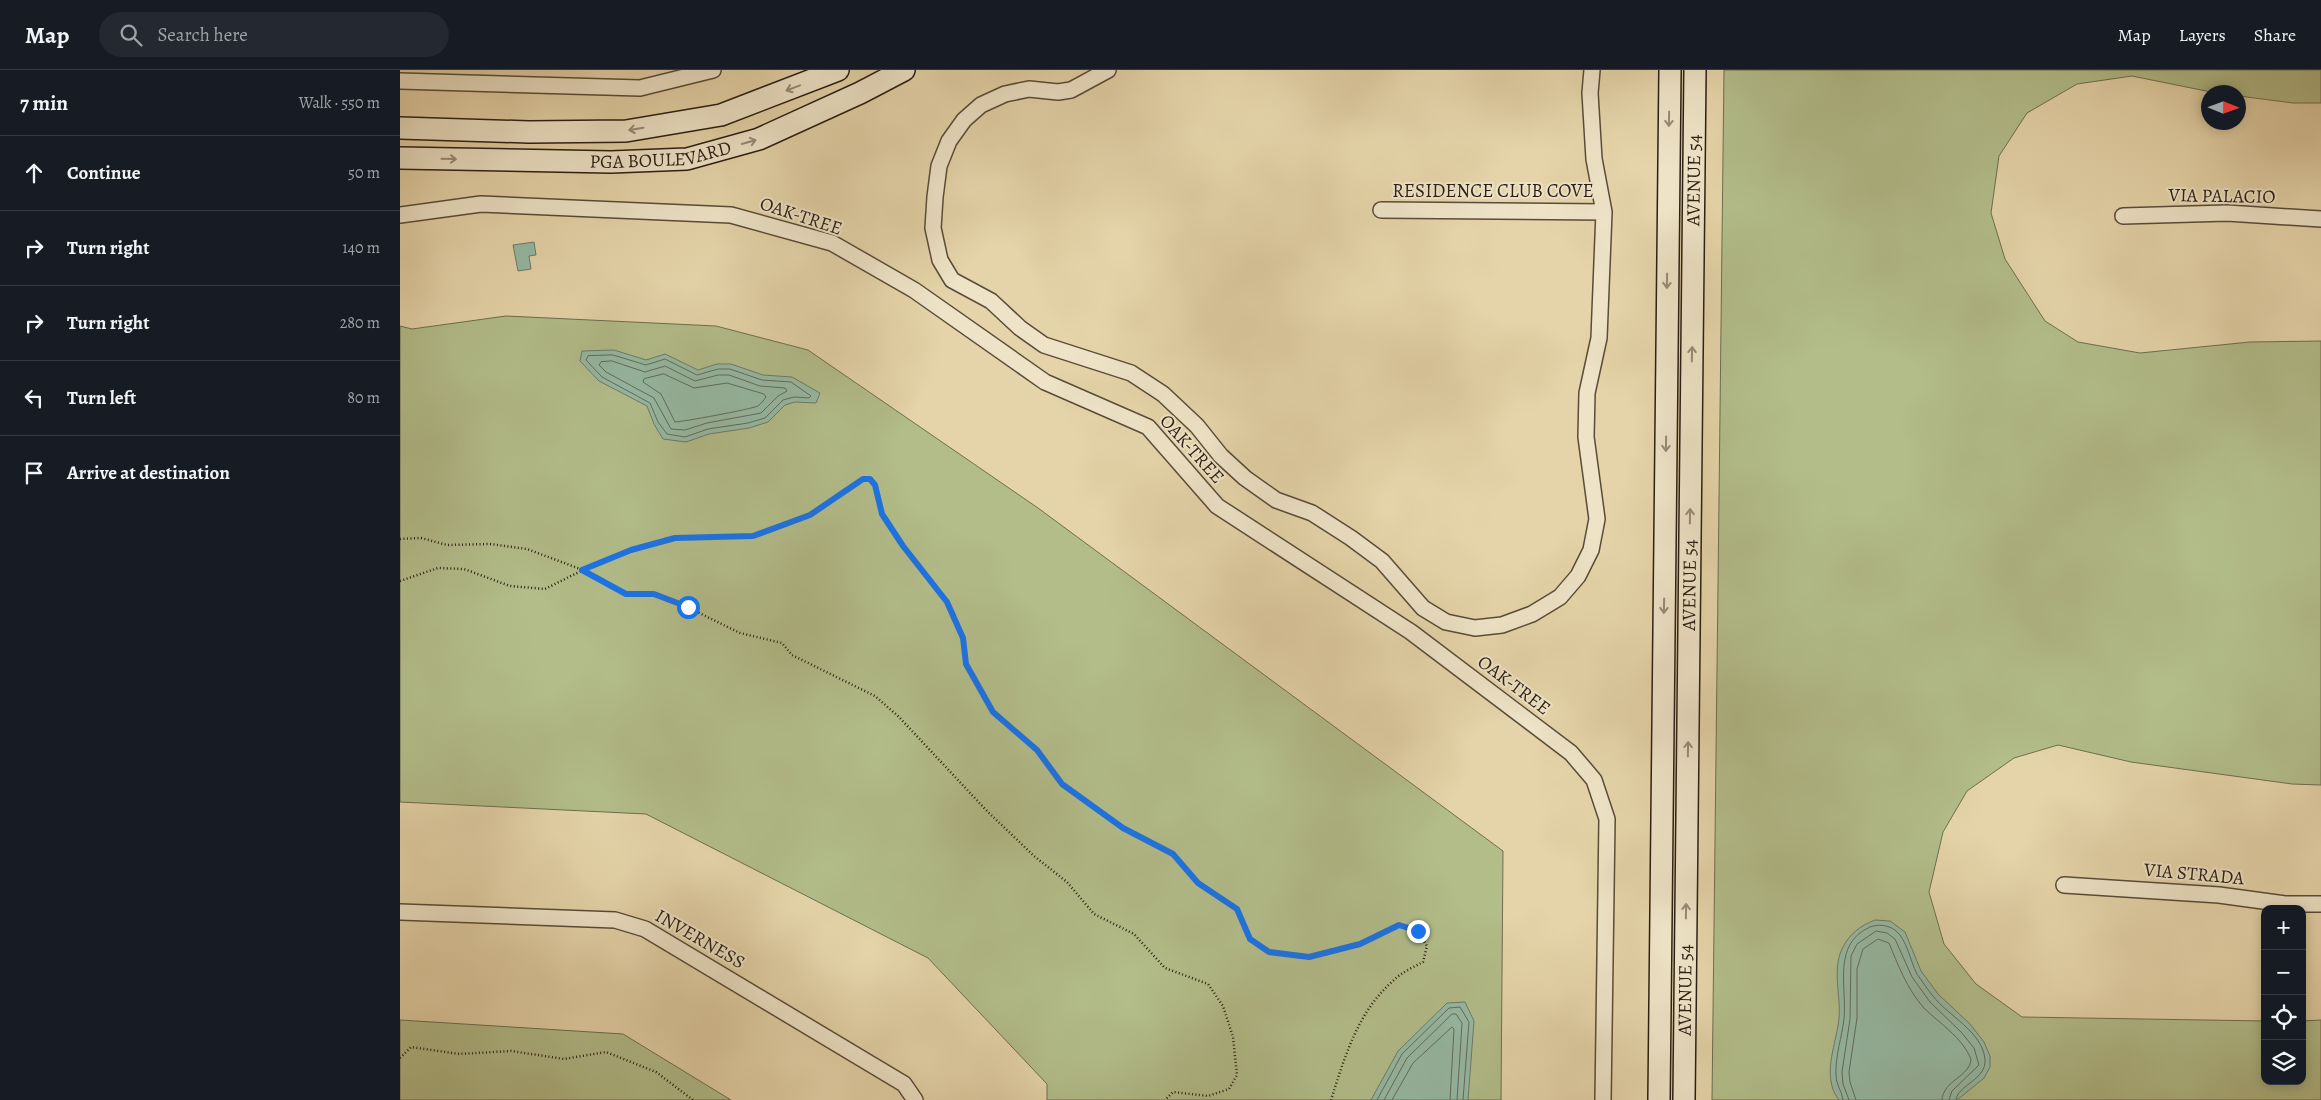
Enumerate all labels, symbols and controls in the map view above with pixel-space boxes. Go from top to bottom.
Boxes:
search box [99,12,449,57]
text: Map [25,19,69,51]
icon: search [117,21,145,49]
text: Search here [157,22,248,48]
text: Map [2118,23,2151,47]
text: Layers [2179,23,2226,47]
text: Share [2254,23,2296,47]
one-way arrow [786,84,801,93]
north arrow [2201,85,2246,130]
text: 7 min [20,89,68,117]
text: Walk · 550 m [299,92,380,114]
one-way arrow [1664,110,1674,126]
one-way arrow [629,124,645,134]
street label: PGA BOULEVARD [589,134,734,175]
street label: AVENUE 54 [1680,134,1707,227]
one-way arrow [740,136,756,146]
one-way arrow [440,155,456,164]
icon: ahead [20,159,48,187]
text: Continue [67,160,141,186]
text: 50 m [348,162,380,184]
street label: RESIDENCE CLUB COVE [1392,178,1594,204]
street label: VIA PALACIO [2167,182,2276,210]
street label: OAK-TREE [756,190,846,242]
icon: right [20,234,48,262]
text: Turn right [67,235,149,261]
text: 140 m [342,237,380,259]
one-way arrow [1663,273,1672,289]
icon: right [20,309,48,337]
text: Turn right [67,310,149,336]
text: 280 m [340,312,380,334]
one-way arrow [1687,346,1697,362]
icon: left [20,384,48,412]
text: Turn left [67,385,136,411]
text: 80 m [347,387,380,409]
street label: OAK-TREE [1154,409,1230,489]
one-way arrow [1661,435,1671,451]
icon: arrive [20,459,48,487]
text: Arrive at destination [67,460,230,486]
one-way arrow [1685,509,1695,525]
street label: AVENUE 54 [1676,539,1703,632]
route start [677,596,700,619]
one-way arrow [1659,598,1669,614]
street label: OAK-TREE [1472,649,1556,721]
one-way arrow [1683,741,1692,757]
street label: VIA STRADA [2142,857,2246,891]
street label: INVERNESS [650,903,750,975]
one-way arrow [1681,904,1691,920]
map controls [2261,905,2306,1085]
button: + [2261,905,2306,950]
route end [1407,920,1430,943]
street label: AVENUE 54 [1672,944,1699,1037]
button: − [2261,950,2306,995]
button: locate [2261,995,2306,1040]
button: layers [2261,1040,2306,1085]

